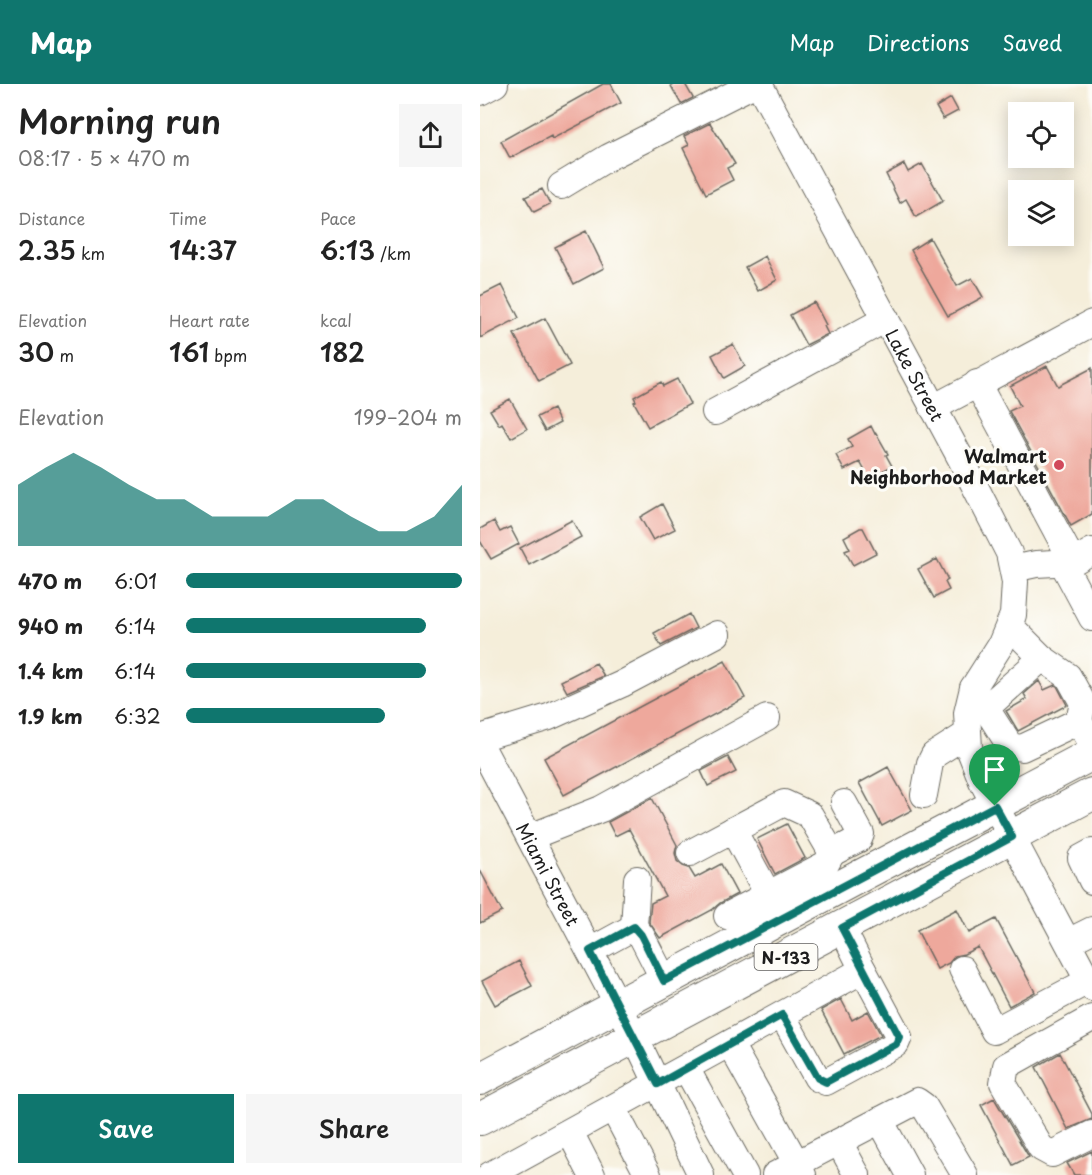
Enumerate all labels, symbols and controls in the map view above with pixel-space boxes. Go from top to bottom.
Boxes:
text: Map [30,21,92,64]
text: Map [789,26,834,58]
text: Directions [867,26,969,58]
text: Saved [1002,26,1062,58]
text: Morning run [18,95,221,145]
map controls [1008,102,1074,246]
button: locate [1008,102,1074,168]
button: share [399,104,462,167]
text: 08:17 · 5 × 470 m [18,143,190,173]
button: layers [1008,180,1074,246]
text: Distance [18,206,85,230]
text: Time [169,206,207,230]
text: Pace [320,206,356,230]
text: 2.35 [18,230,76,269]
text: 14:37 [169,230,237,269]
text: 6:13 [320,230,375,269]
text: km [76,241,105,265]
text: /km [375,241,411,265]
text: Elevation [18,308,87,332]
text: Heart rate [169,308,250,332]
text: kcal [320,308,352,332]
street label: Lake Street [880,323,951,426]
text: 30 [18,332,54,371]
text: 161 [169,332,209,371]
text: 182 [320,332,365,371]
text: m [54,343,74,367]
text: bpm [209,343,247,367]
text: Elevation [18,402,104,432]
text: 199–204 m [354,402,462,432]
place label: Walmart Neighborhood Market [850,442,1047,490]
marker: Walmart Neighborhood Market [1052,458,1066,472]
text: 470 m [18,566,82,596]
text: 6:01 [114,566,157,596]
text: 940 m [18,611,83,641]
text: 6:14 [114,611,156,641]
text: 1.4 km [18,656,84,686]
text: 6:14 [114,656,156,686]
text: 1.9 km [18,701,83,731]
text: 6:32 [114,701,161,731]
pin [969,744,1020,806]
icon: arrive [978,753,1011,786]
street label: Miami Street [510,818,587,930]
road number: N-133 [754,944,818,970]
button: Save [18,1094,234,1163]
button: Share [246,1094,462,1163]

